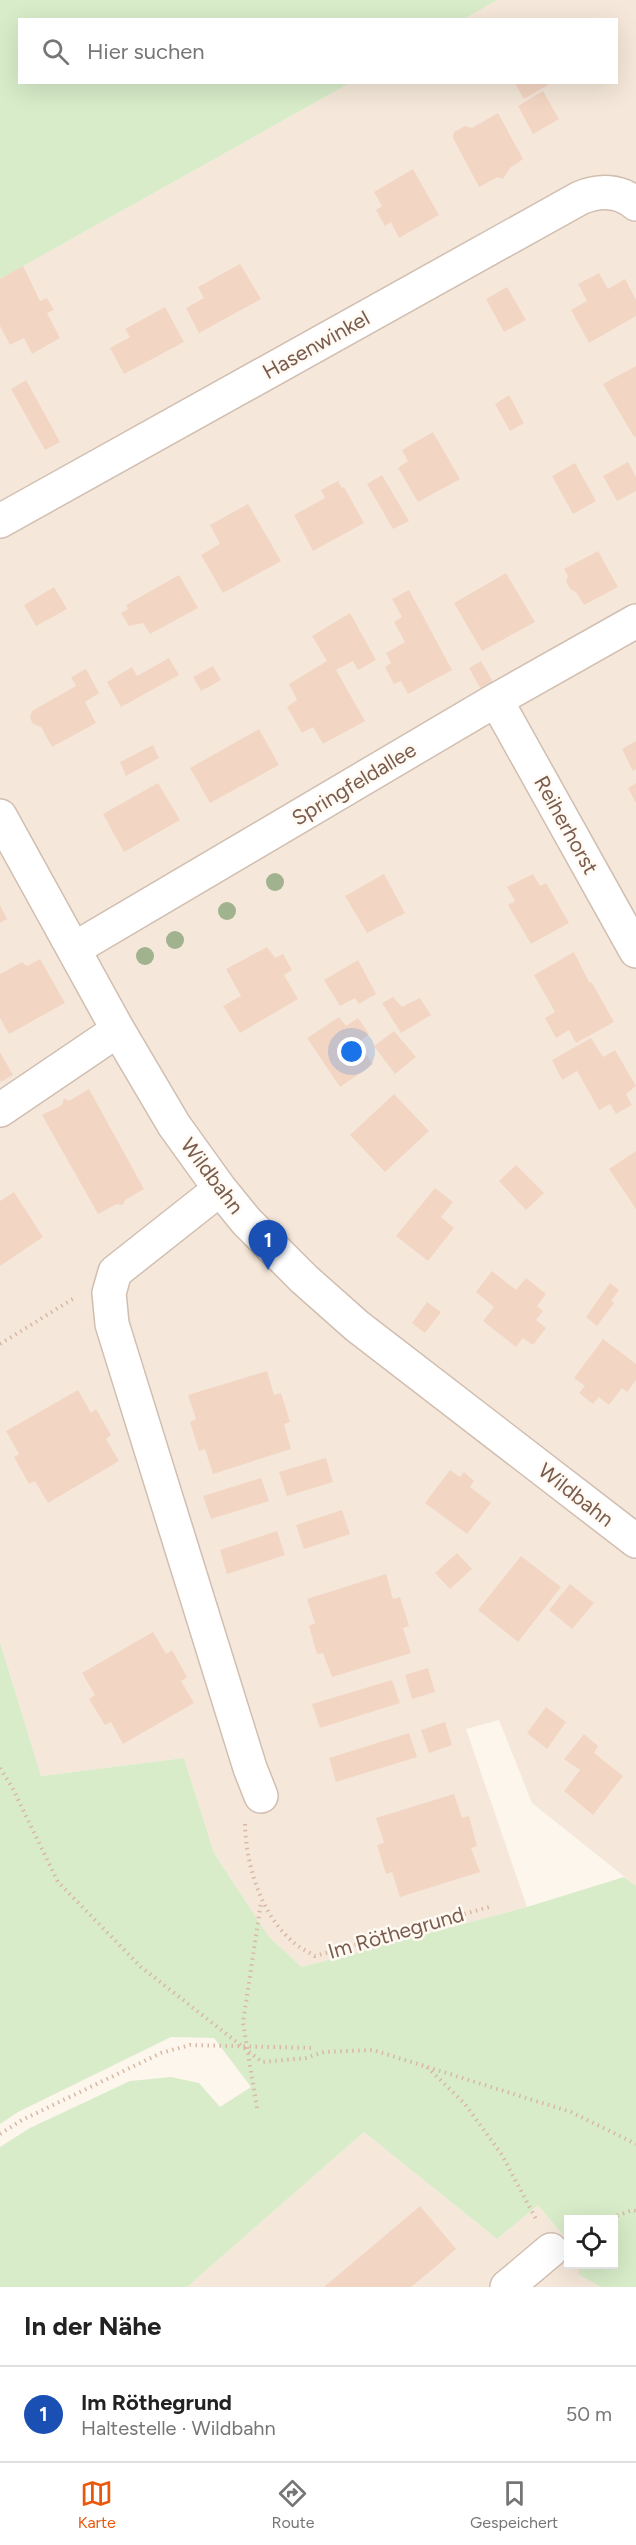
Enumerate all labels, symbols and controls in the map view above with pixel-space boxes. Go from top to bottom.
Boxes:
search box [18,18,618,84]
icon: search [39,35,72,68]
text: Hier suchen [87,38,205,65]
street label: Hasenwinkel [258,305,374,384]
street label: Springfeldallee [287,737,420,830]
street label: Reiherhorst [529,771,604,878]
your location [337,1037,366,1066]
street label: Wildbahn [176,1133,249,1219]
pin: 1 [248,1220,288,1270]
street label: Wildbahn [534,1458,619,1532]
street label: Im Röthegrund [325,1901,467,1964]
map controls [564,2215,618,2269]
button: locate [564,2215,618,2269]
text: In der Nähe [24,2310,161,2342]
text: Im Röthegrund [81,2389,232,2416]
text: 1 [39,2402,48,2426]
text: 50 m [566,2402,612,2426]
text: Haltestelle · Wildbahn [81,2416,276,2440]
tab: Karte [78,2477,116,2532]
tab: Route [271,2477,314,2532]
tab: Gespeichert [470,2477,558,2532]

